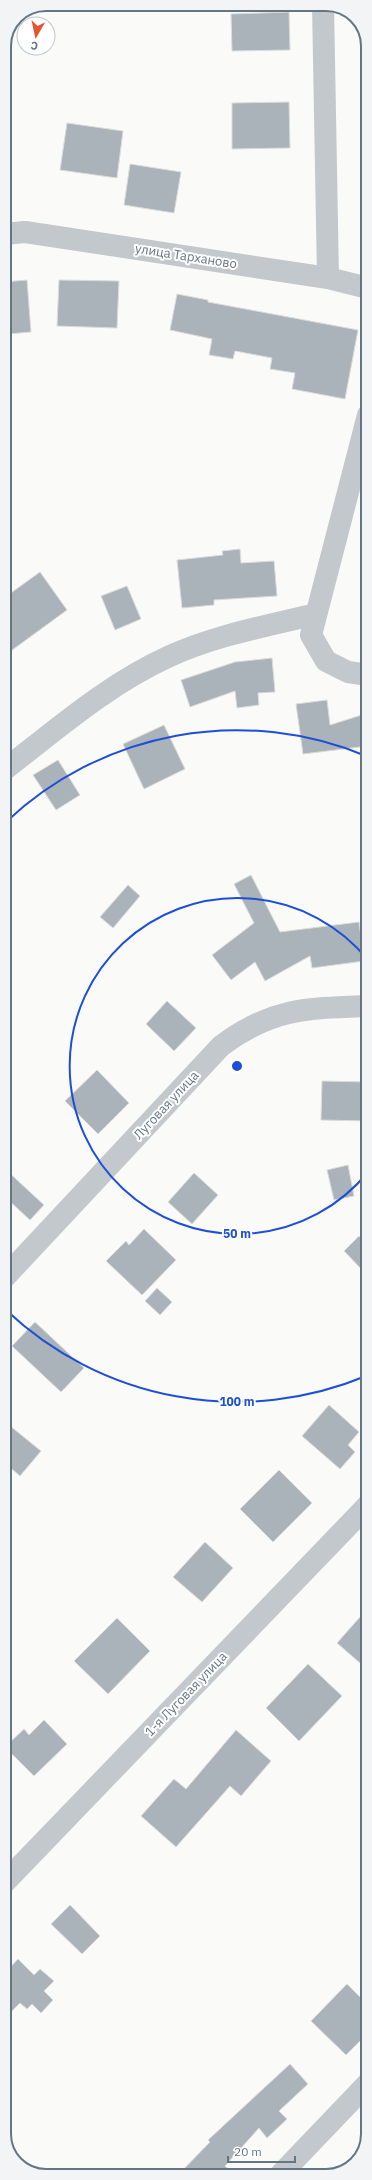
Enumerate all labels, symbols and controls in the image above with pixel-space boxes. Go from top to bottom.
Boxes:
north arrow [16,16,56,56]
text: С [30,38,39,53]
street label: улица Тарханово [134,240,238,272]
centre of rings [230,1059,244,1073]
street label: Луговая улица [130,1067,202,1143]
text: 50 m [223,1226,251,1241]
text: 100 m [219,1394,255,1409]
street label: 1-я Луговая улица [141,1648,231,1740]
scale bar [228,2138,295,2164]
text: 20 m [234,2144,262,2159]

